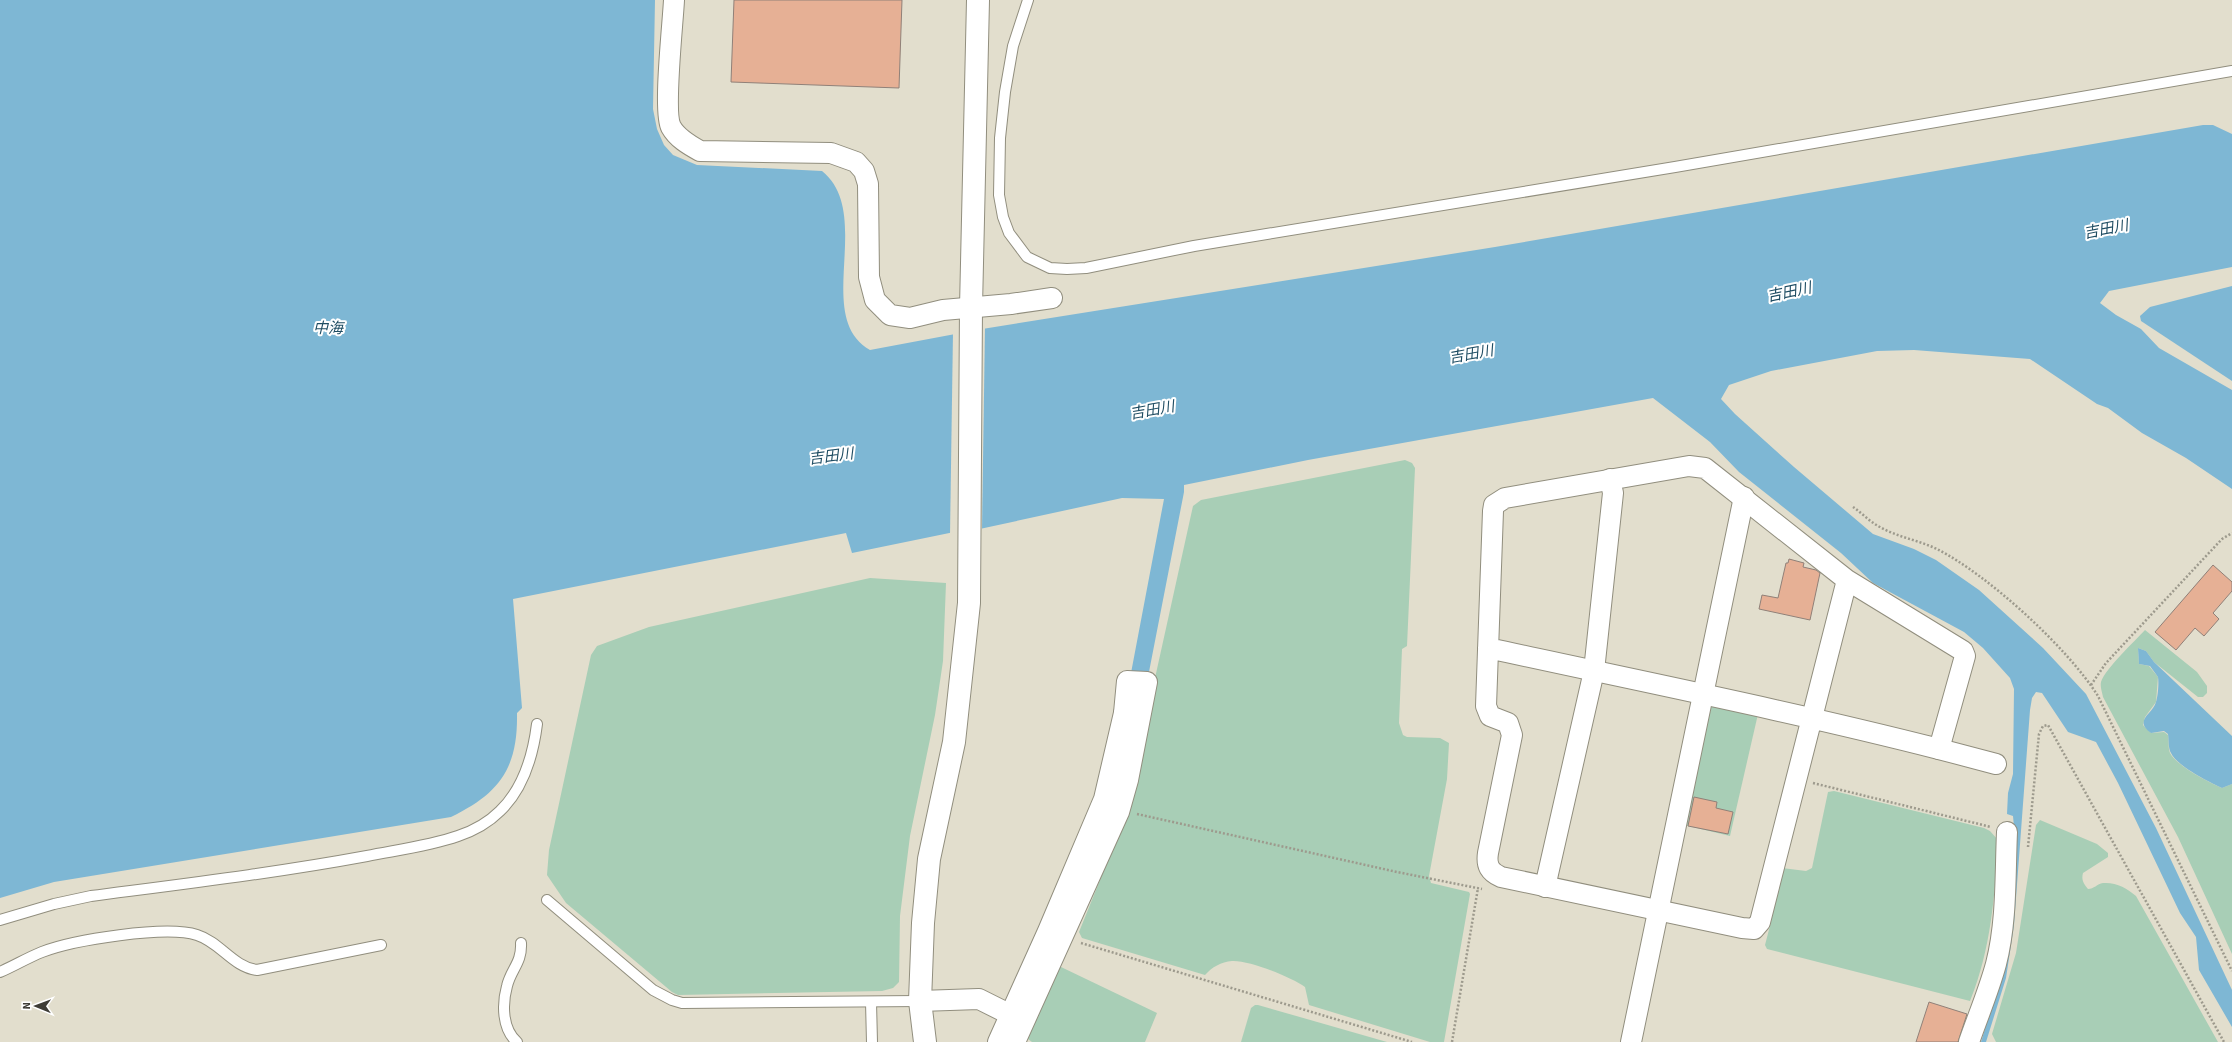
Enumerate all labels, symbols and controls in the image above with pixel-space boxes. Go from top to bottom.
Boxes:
water label: 吉田川 [2082,215,2132,244]
water label: 吉田川 [1765,277,1815,307]
water label: 中海 [313,318,345,339]
water label: 吉田川 [1447,340,1497,369]
water label: 吉田川 [1128,396,1178,425]
water label: 吉田川 [807,443,857,470]
north arrow [16,986,56,1026]
text: N [19,1002,34,1010]

